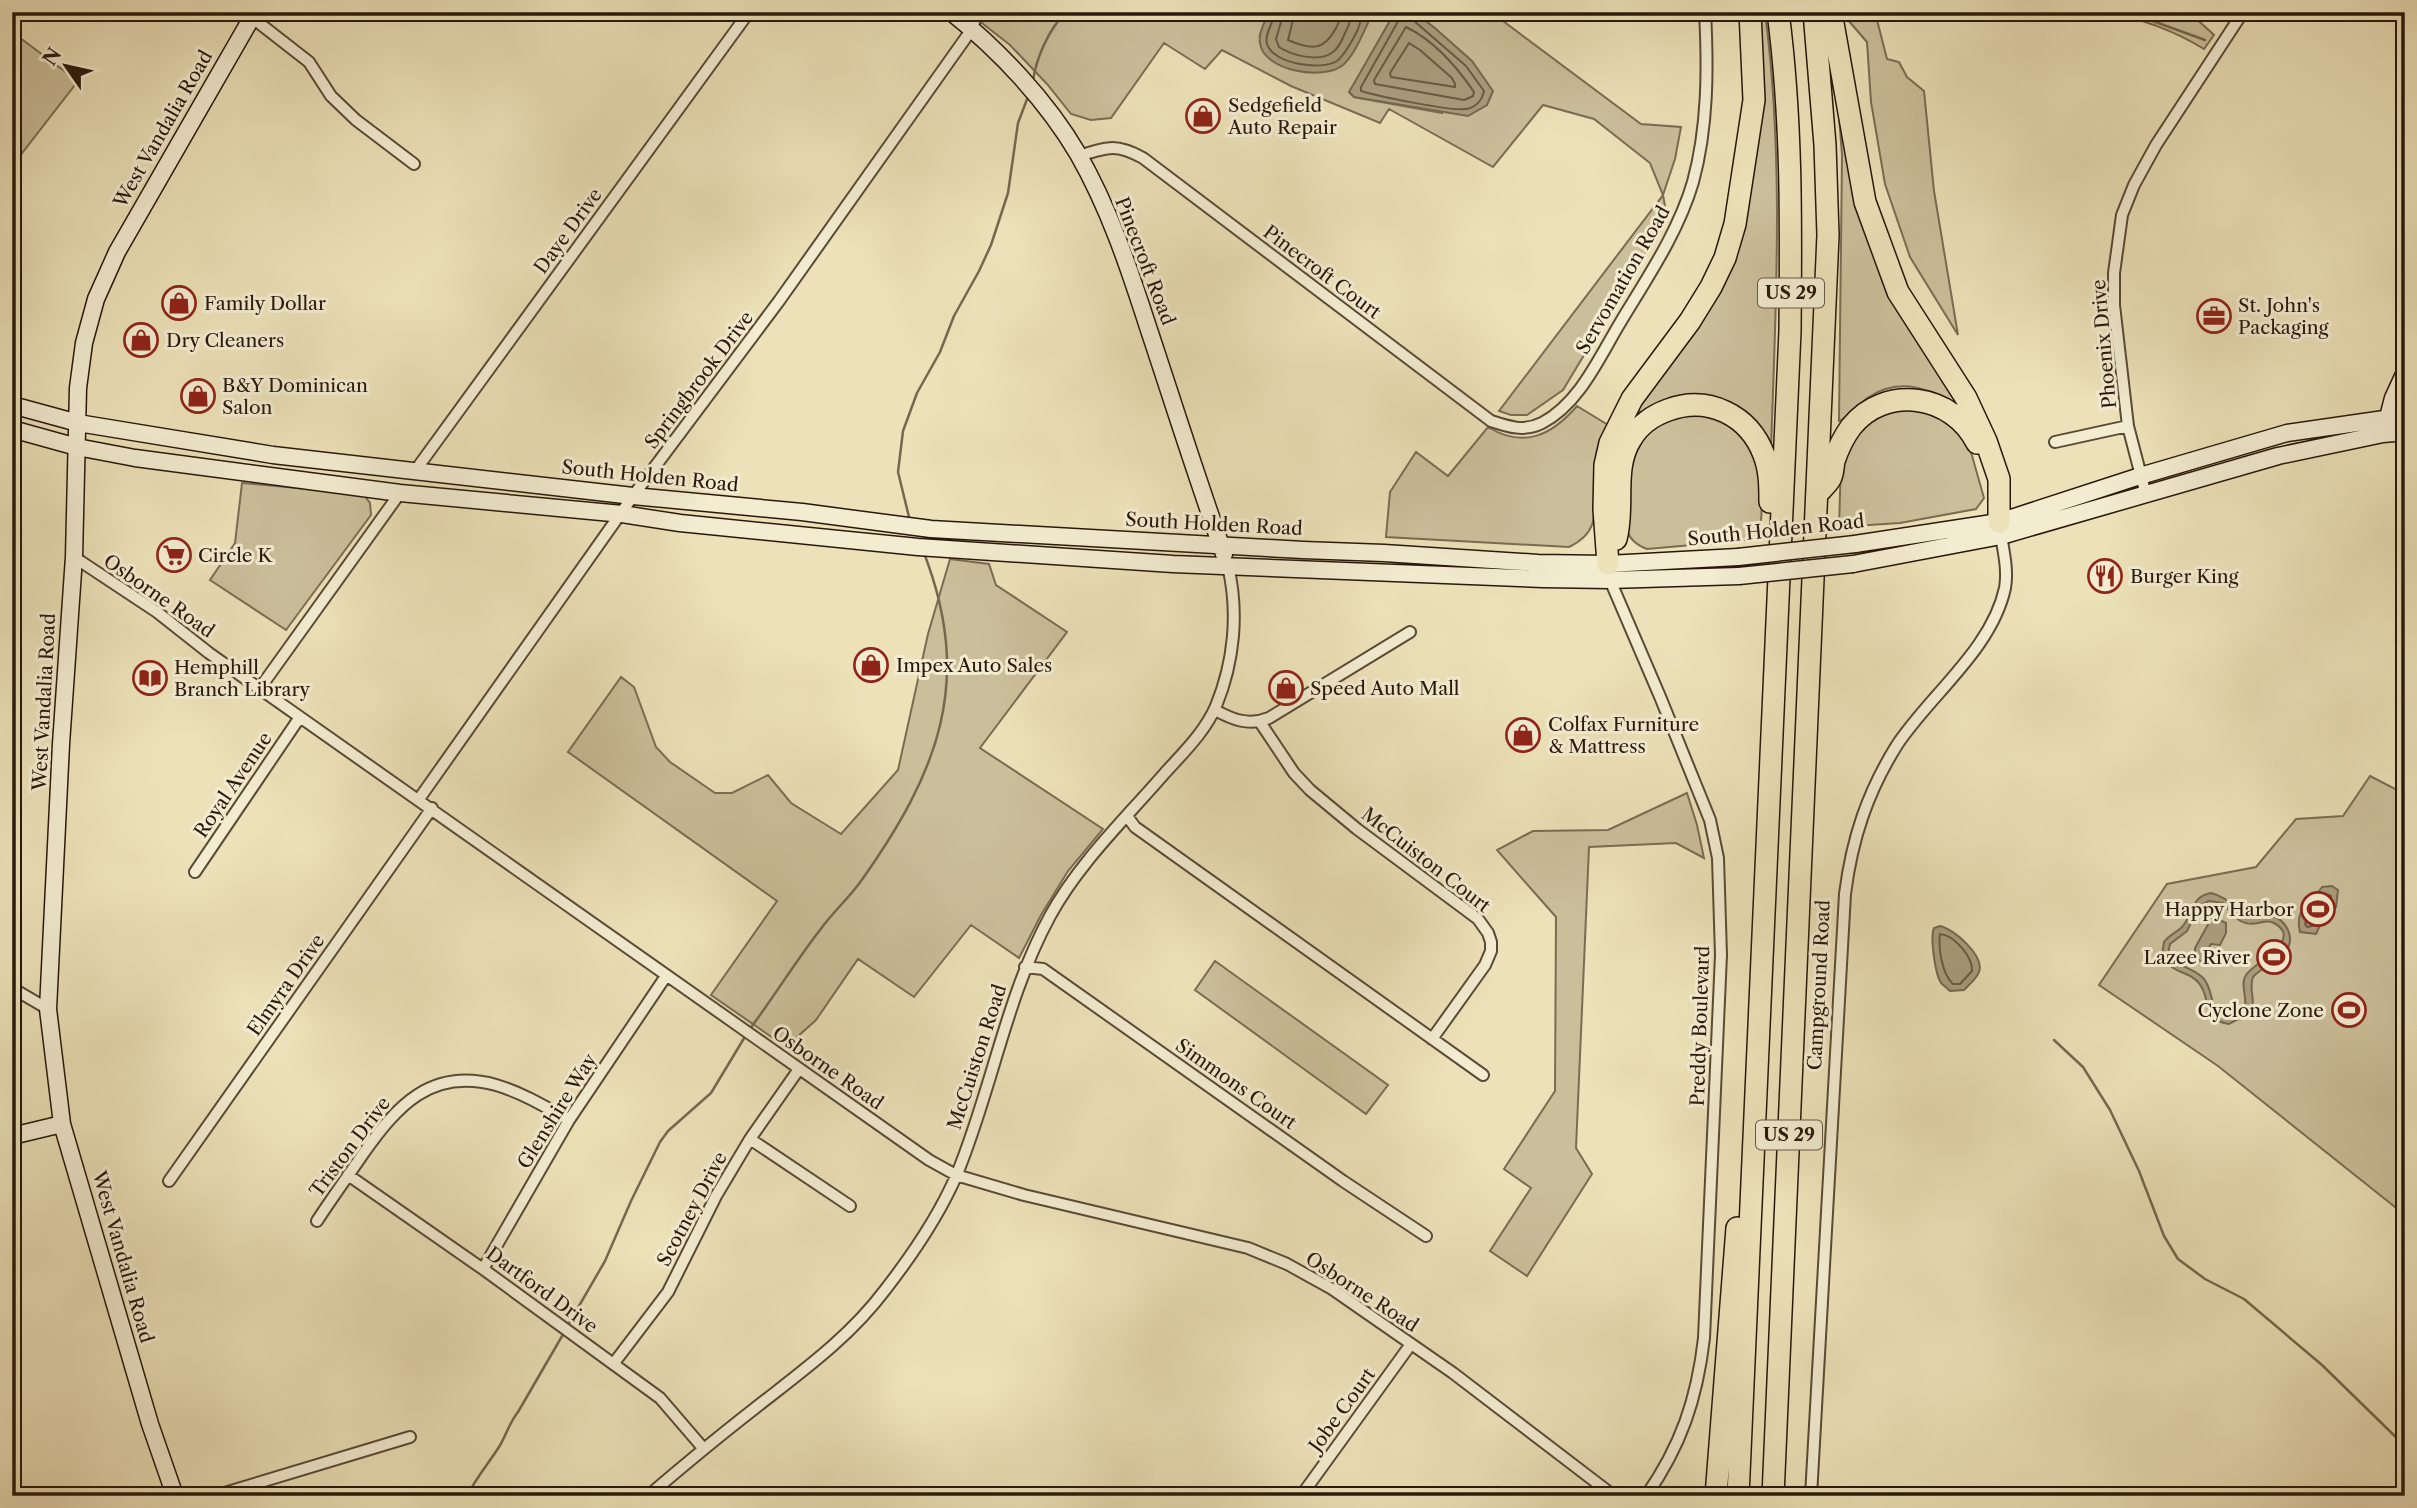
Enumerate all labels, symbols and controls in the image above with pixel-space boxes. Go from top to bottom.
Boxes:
north arrow [32,32,102,102]
text: N [38,43,66,70]
street label: West Vandalia Road [108,46,218,213]
place label: Sedgefield Auto Repair [1227,94,1337,139]
shop icon: Sedgefield Auto Repair [1184,97,1222,135]
street label: Daye Drive [529,184,607,278]
street label: Pinecroft Road [1110,194,1180,329]
street label: Servomation Road [1571,201,1675,358]
street label: Pinecroft Court [1259,220,1385,324]
road number: US 29 [1758,278,1824,307]
street label: Phoenix Drive [2087,278,2121,410]
shop icon: Family Dollar [160,284,198,322]
place label: Family Dollar [204,292,326,315]
place label: St. John's Packaging [2238,294,2330,339]
office icon: St. John's Packaging [2195,297,2233,335]
street label: Springbrook Drive [640,307,758,453]
shop icon: Dry Cleaners [122,321,160,359]
place label: Dry Cleaners [166,329,284,352]
place label: B&Y Dominican Salon [222,374,368,419]
shop icon: B&Y Dominican Salon [179,377,217,415]
street label: South Holden Road [560,455,740,497]
street label: South Holden Road [1125,508,1304,540]
street label: South Holden Road [1686,509,1866,551]
supermarket icon: Circle K [155,536,193,574]
place label: Circle K [198,544,274,567]
street label: Osborne Road [99,549,219,643]
restaurant icon: Burger King [2086,557,2124,595]
place label: Burger King [2130,565,2240,588]
street label: West Vandalia Road [28,612,60,792]
shop icon: Impex Auto Sales [852,646,890,684]
place label: Impex Auto Sales [896,654,1052,677]
place label: Hemphill Branch Library [174,656,311,701]
library icon: Hemphill Branch Library [131,659,169,697]
shop icon: Speed Auto Mall [1267,669,1305,707]
place label: Speed Auto Mall [1310,677,1460,700]
place label: Colfax Furniture & Mattress [1548,713,1699,758]
shop icon: Colfax Furniture & Mattress [1504,716,1542,754]
street label: Royal Avenue [189,728,277,842]
street label: McCuiston Court [1357,803,1495,918]
sports icon: Happy Harbor [2299,890,2337,928]
place label: Happy Harbor [2165,898,2294,921]
street label: Campground Road [1803,899,1835,1071]
street label: Elmyra Drive [243,930,329,1040]
sports icon: Lazee River [2255,938,2293,976]
street label: Preddy Boulevard [1686,945,1714,1107]
place label: Lazee River [2144,946,2250,969]
street label: McCuiston Road [943,981,1011,1133]
sports icon: Cyclone Zone [2330,991,2368,1029]
place label: Cyclone Zone [2197,999,2324,1022]
street label: Osborne Road [768,1021,888,1115]
street label: Simmons Court [1171,1034,1301,1134]
street label: Glenshire Way [512,1049,602,1173]
street label: Triston Drive [305,1092,395,1202]
road number: US 29 [1756,1120,1822,1150]
street label: Scotney Drive [652,1148,732,1270]
street label: West Vandalia Road [87,1167,159,1346]
street label: Dartford Drive [482,1242,602,1338]
street label: Osborne Road [1301,1247,1423,1337]
street label: Jobe Court [1302,1363,1380,1459]

